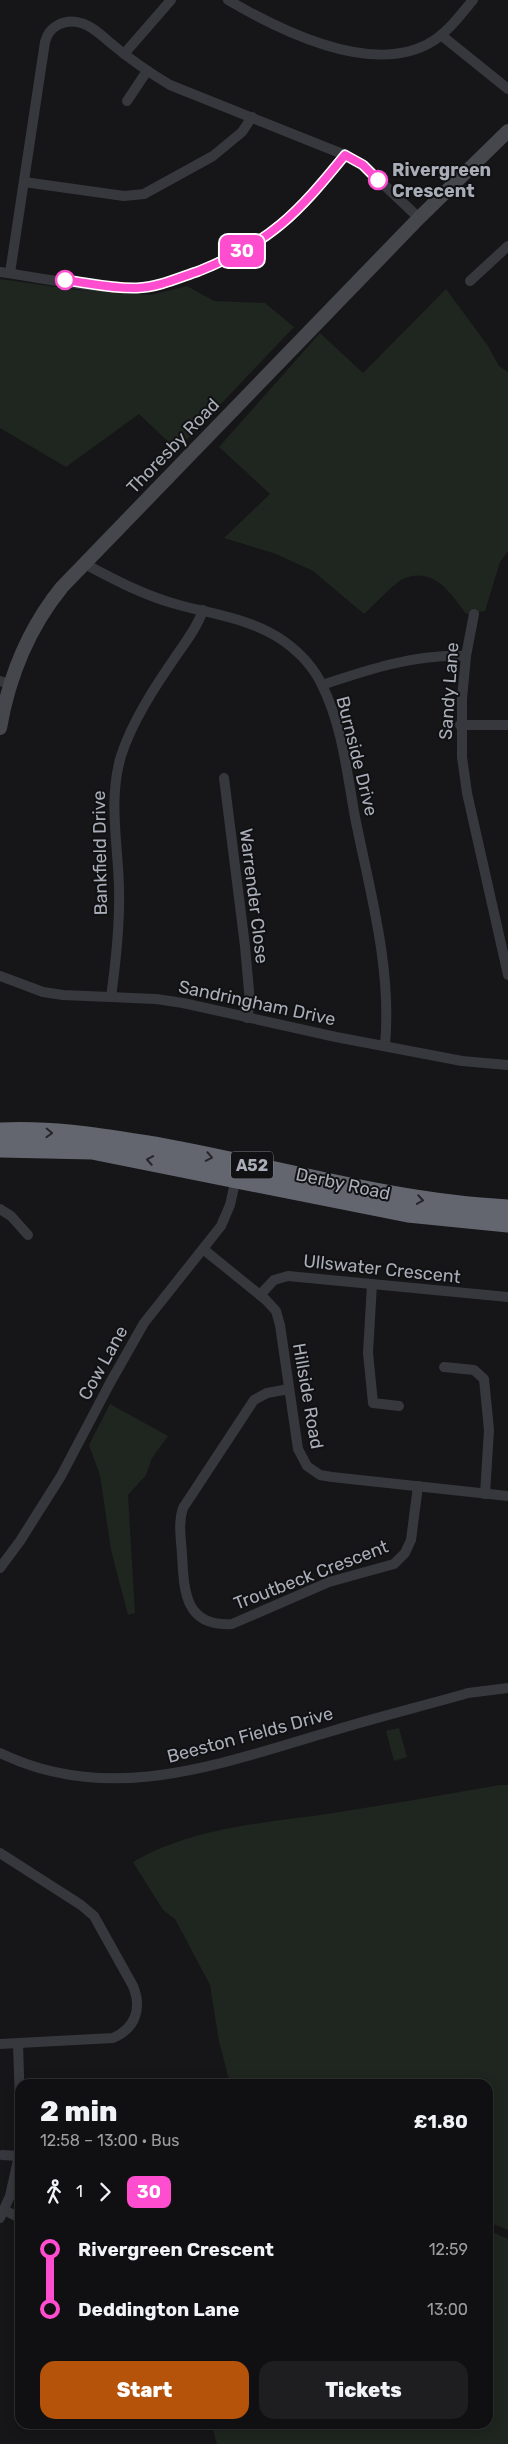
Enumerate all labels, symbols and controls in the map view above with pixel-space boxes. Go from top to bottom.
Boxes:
place label: Rivergreen Crescent [392,159,491,202]
marker: Rivergreen Crescent [368,170,388,190]
line badge: 30 [220,235,264,267]
text: 30 [230,240,254,262]
unlabelled marker [55,270,75,290]
street label: Thoresby Road [122,394,224,498]
street label: Sandy Lane [435,642,463,740]
street label: Burnside Drive [331,694,383,818]
street label: Bankfield Drive [88,790,112,916]
street label: Warrender Close [235,827,273,965]
street label: Sandringham Drive [176,976,338,1030]
one-way arrow [45,1127,53,1138]
one-way arrow [205,1151,214,1162]
road number: A52 [231,1152,273,1178]
one-way arrow [146,1156,154,1166]
street label: Derby Road [294,1163,392,1205]
one-way arrow [416,1194,424,1205]
street label: Ullswater Crescent [302,1250,462,1288]
street label: Cow Lane [74,1322,132,1404]
street label: Hillside Road [288,1341,328,1451]
street label: Troutbeck Crescent [231,1535,391,1615]
street label: Beeston Fields Drive [165,1702,335,1768]
text: 2 min [40,2095,117,2128]
text: £1.80 [414,2110,468,2133]
text: 12:58 – 13:00 · Bus [40,2131,180,2150]
icon: walk [40,2178,68,2206]
icon: forward [91,2178,119,2206]
text: 30 [137,2181,161,2203]
text: 1 [76,2182,83,2201]
text: Rivergreen Crescent [78,2238,274,2261]
text: 12:59 [429,2240,468,2259]
text: Deddington Lane [78,2298,239,2321]
text: 13:00 [427,2300,468,2319]
button: Start [40,2361,249,2419]
button: Tickets [259,2361,468,2419]

